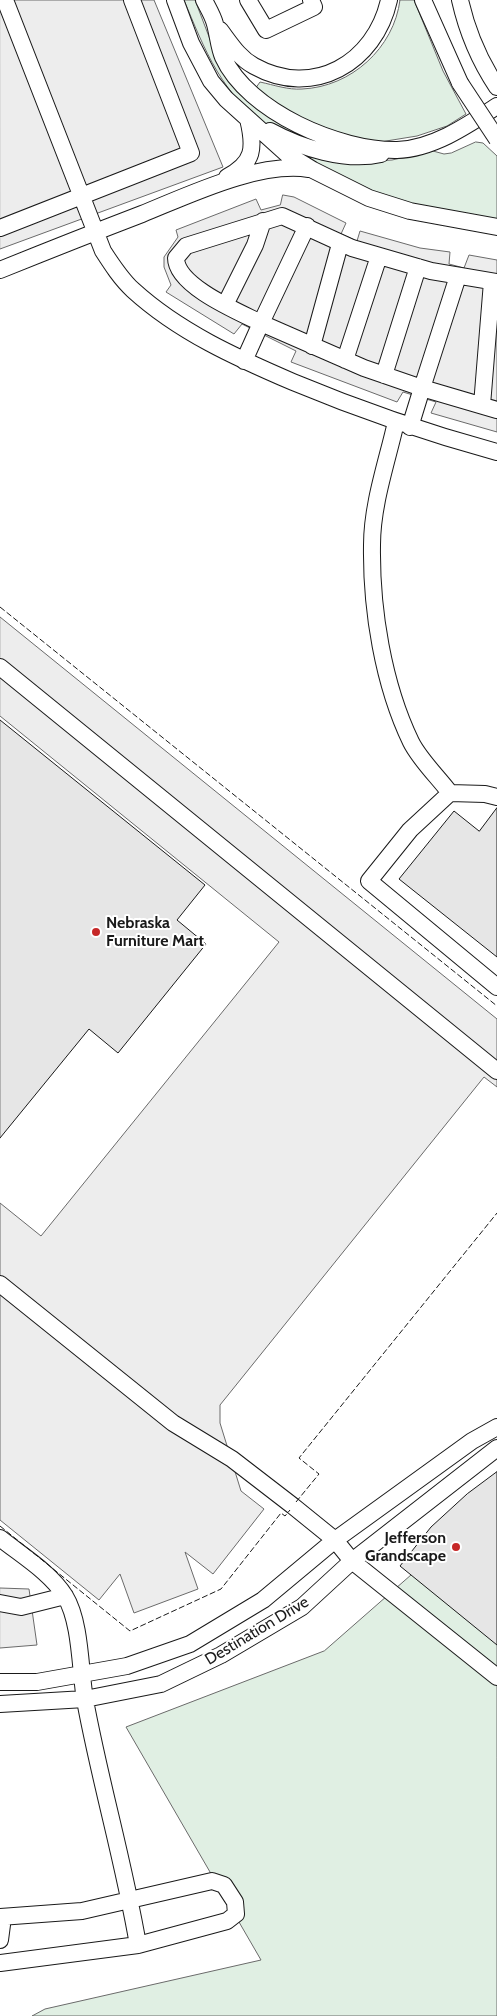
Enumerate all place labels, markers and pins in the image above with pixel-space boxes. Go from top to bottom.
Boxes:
place label: Nebraska Furniture Mart [106,913,204,951]
marker: Nebraska Furniture Mart [90,926,102,938]
place label: Jefferson Grandscape [365,1528,446,1566]
marker: Jefferson Grandscape [450,1541,462,1553]

